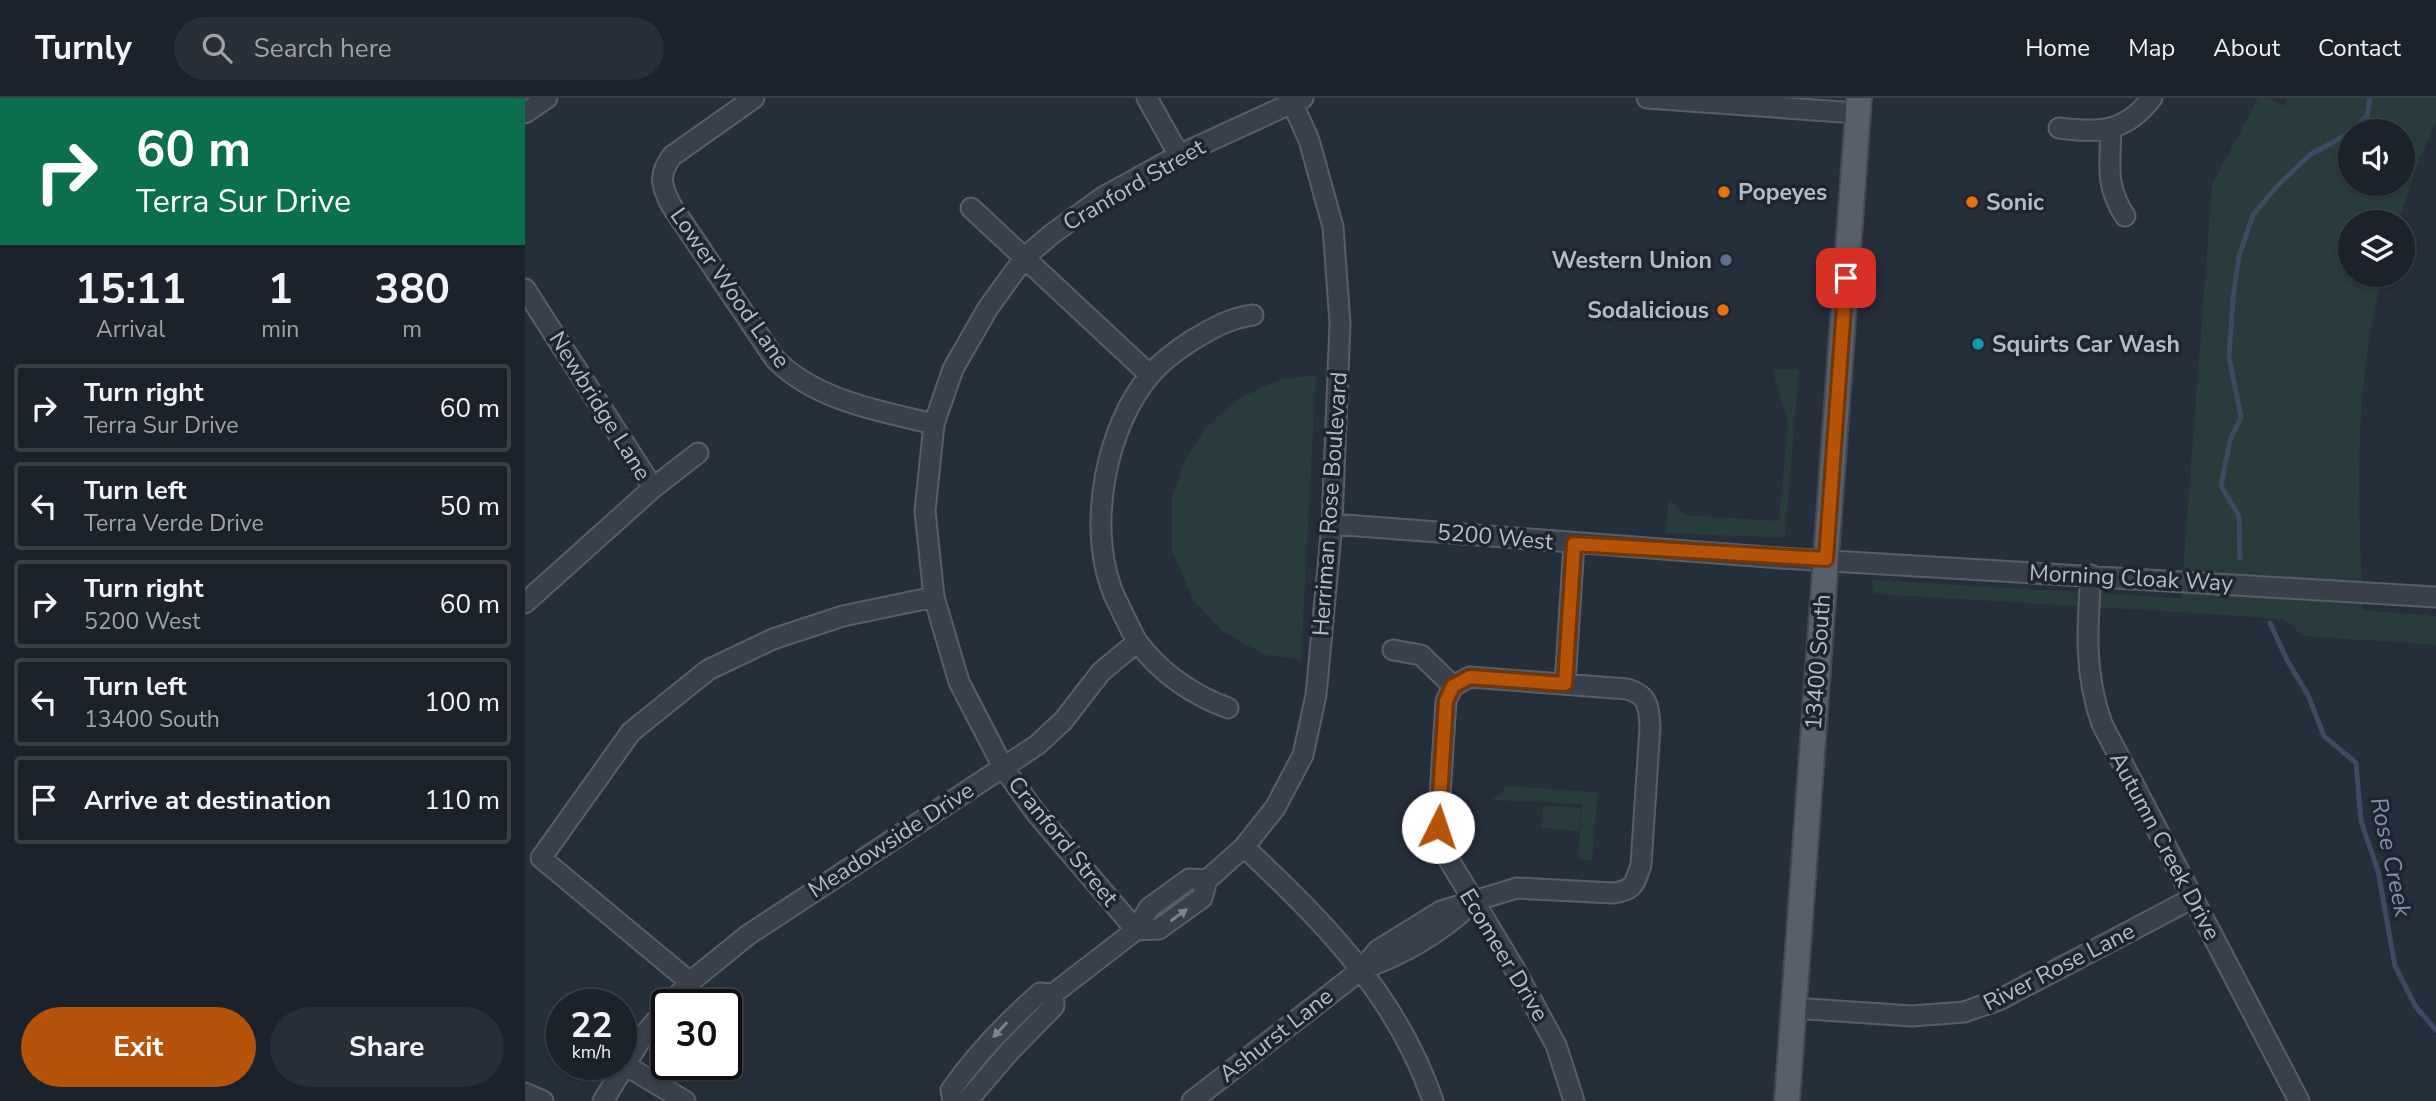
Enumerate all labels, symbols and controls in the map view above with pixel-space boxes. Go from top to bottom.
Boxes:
search box [174,17,664,80]
text: Turnly [35,26,132,71]
icon: search [198,29,236,67]
text: Search here [254,31,392,66]
text: Home [2025,32,2090,64]
text: Map [2128,32,2175,64]
text: About [2213,32,2280,64]
text: Contact [2318,32,2401,64]
text: 60 m [136,116,251,183]
map controls [2338,119,2415,287]
button: sound [2338,119,2415,196]
icon: right [21,126,112,217]
street label: Cranford Street [1057,131,1211,238]
place label: Popeyes [1738,177,1827,208]
text: Terra Sur Drive [136,180,351,223]
marker: Popeyes [1716,184,1732,200]
place label: Sonic [1986,187,2044,218]
marker: Sonic [1964,194,1980,210]
street label: Lower Wood Lane [663,202,797,374]
button: layers [2338,210,2415,287]
place label: Western Union [1551,245,1712,276]
pin [1816,248,1876,308]
marker: Western Union [1718,252,1734,268]
icon: arrive [1827,259,1865,297]
text: 15:11 [75,261,186,318]
text: 1 [268,261,293,318]
text: 380 [374,261,450,318]
place label: Sodalicious [1587,295,1709,326]
marker: Sodalicious [1715,302,1731,318]
text: Arrival [96,314,165,345]
text: min [261,314,299,345]
text: m [402,314,422,345]
street label: Newbridge Lane [542,326,658,486]
place label: Squirts Car Wash [1992,329,2180,360]
marker: Squirts Car Wash [1970,336,1986,352]
street label: Herriman Rose Boulevard [1305,371,1355,637]
text: Turn right [84,375,203,410]
icon: right [25,389,63,427]
text: 60 m [440,391,500,426]
text: Terra Sur Drive [84,410,239,441]
text: Turn left [84,473,187,508]
icon: left [25,487,63,525]
text: 50 m [440,489,500,524]
text: Terra Verde Drive [84,508,264,539]
street label: 5200 West [1436,516,1555,558]
street label: Morning Cloak Way [2028,557,2234,599]
text: Turn right [84,571,203,606]
icon: right [25,585,63,623]
text: 60 m [440,587,500,622]
street label: 13400 South [1798,593,1838,731]
text: 5200 West [84,606,200,637]
text: Turn left [84,669,187,704]
icon: left [25,683,63,721]
text: 100 m [424,685,500,720]
text: 13400 South [84,704,220,735]
street label: Autumn Creek Drive [2102,746,2228,946]
street label: Cranford Street [1001,769,1126,913]
street label: Meadowside Drive [802,775,980,905]
icon: arrive [25,781,63,819]
text: Arrive at destination [84,783,331,818]
text: 110 m [424,783,500,818]
position arrow [1401,790,1475,864]
water label: Rose Creek [2363,794,2420,921]
street label: Ecomeer Drive [1452,883,1556,1027]
one-way arrow [1170,908,1188,922]
street label: River Rose Lane [1978,916,2140,1018]
street label: Ashurst Lane [1213,981,1339,1089]
speed limit sign: 30 [651,989,742,1080]
text: 22 [570,1002,613,1049]
button: Exit [21,1007,256,1087]
button: Share [270,1007,504,1087]
one-way arrow [992,1021,1008,1038]
text: km/h [572,1040,611,1064]

